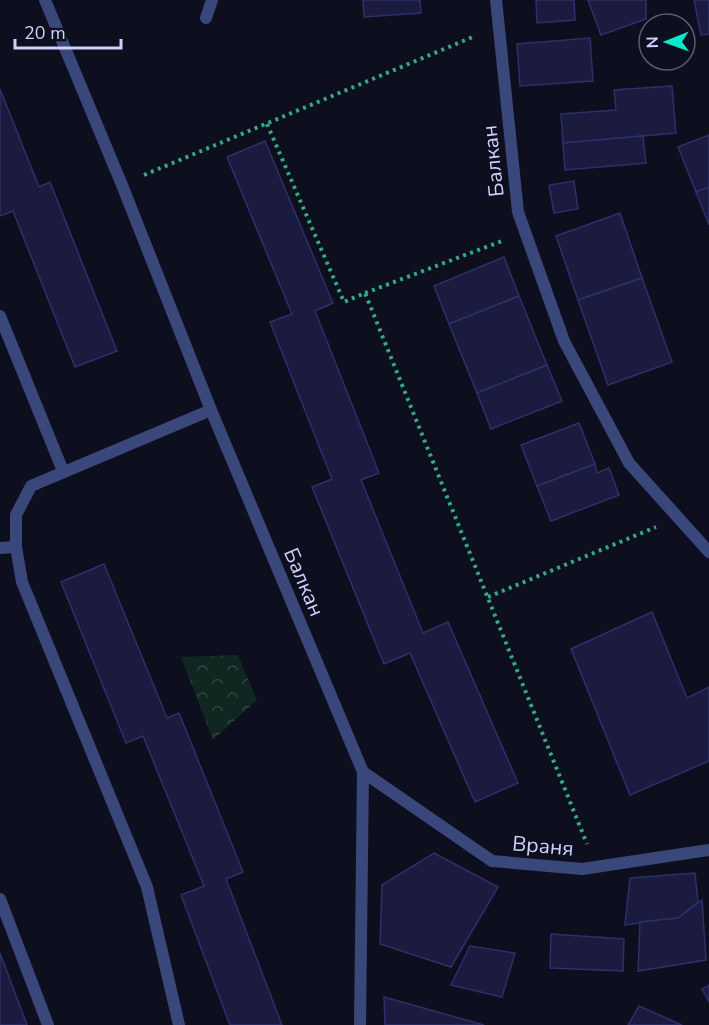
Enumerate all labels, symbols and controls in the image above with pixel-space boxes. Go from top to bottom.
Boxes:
scale bar [15,12,122,50]
north arrow [637,12,697,72]
text: 20 m [24,21,66,45]
text: N [642,36,664,48]
street label: Балкан [475,124,511,198]
street label: Балкан [277,543,331,621]
street label: Враня [511,829,575,863]

